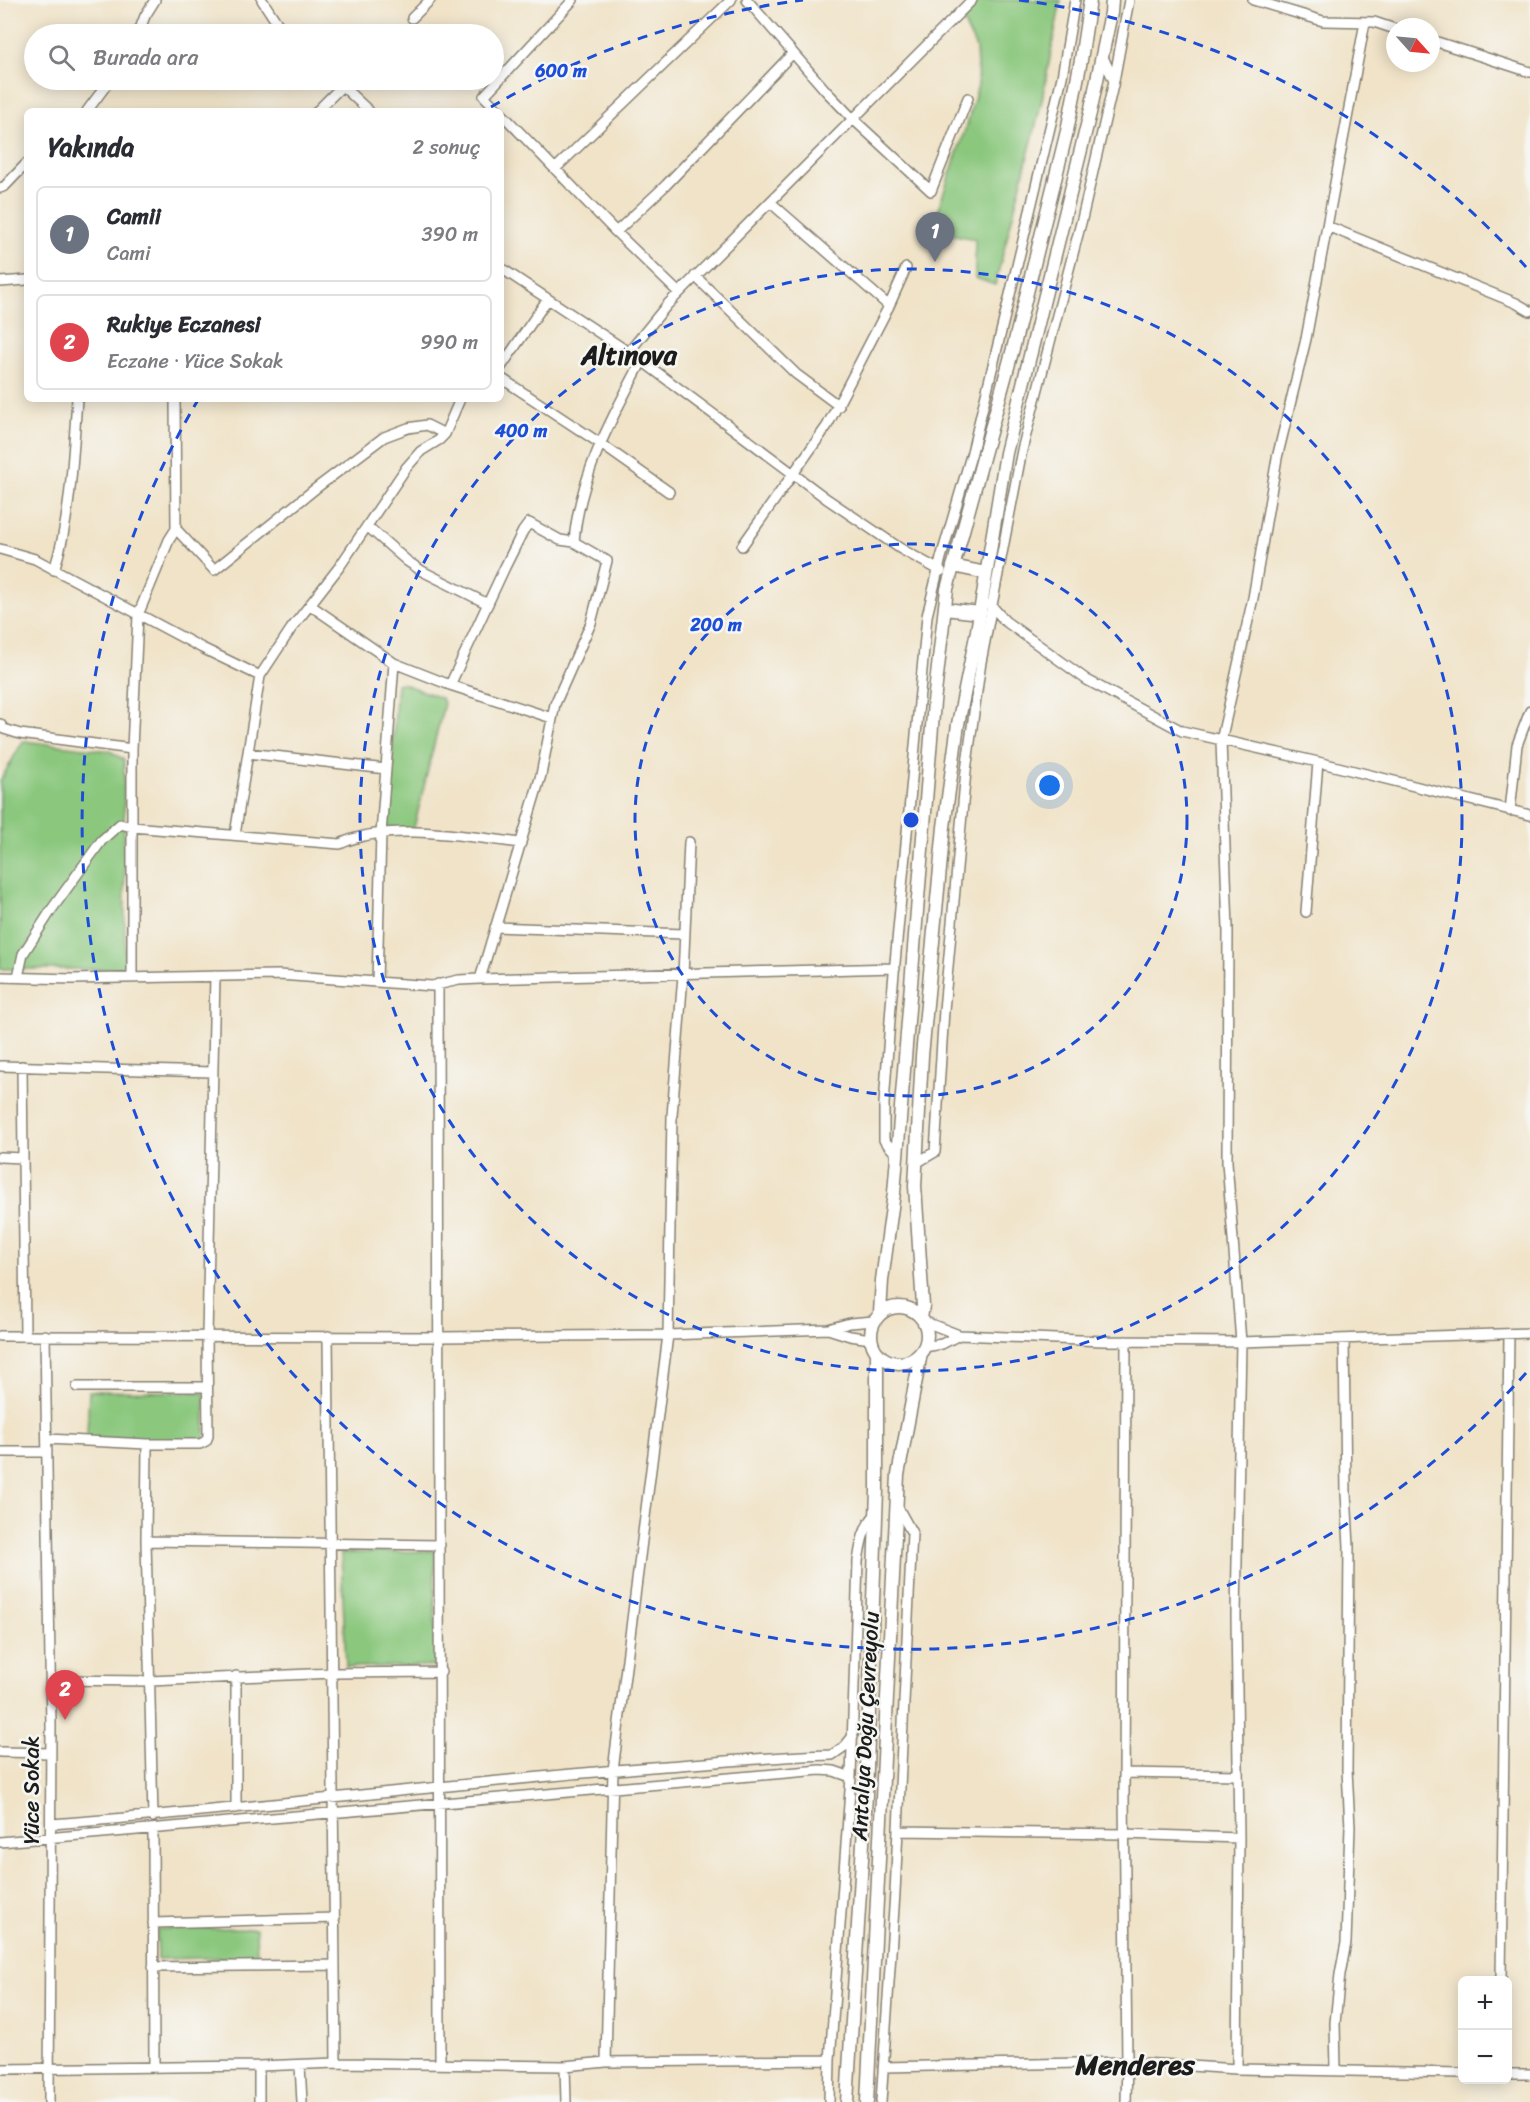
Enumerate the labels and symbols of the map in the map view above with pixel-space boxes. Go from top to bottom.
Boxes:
north arrow [1386,18,1440,72]
text: 600 m [534,55,587,87]
pin: 1 [916,212,954,262]
district label: Altınova [580,332,678,378]
text: 400 m [494,415,547,447]
text: 200 m [689,609,742,641]
your location [1035,771,1064,800]
centre of rings [901,810,921,830]
street label: Antalya Doğu Çevreyolu [839,1610,890,1843]
pin: 2 [46,1670,84,1720]
street label: Yüce Sokak [12,1736,51,1845]
district label: Menderes [1074,2040,1196,2089]

